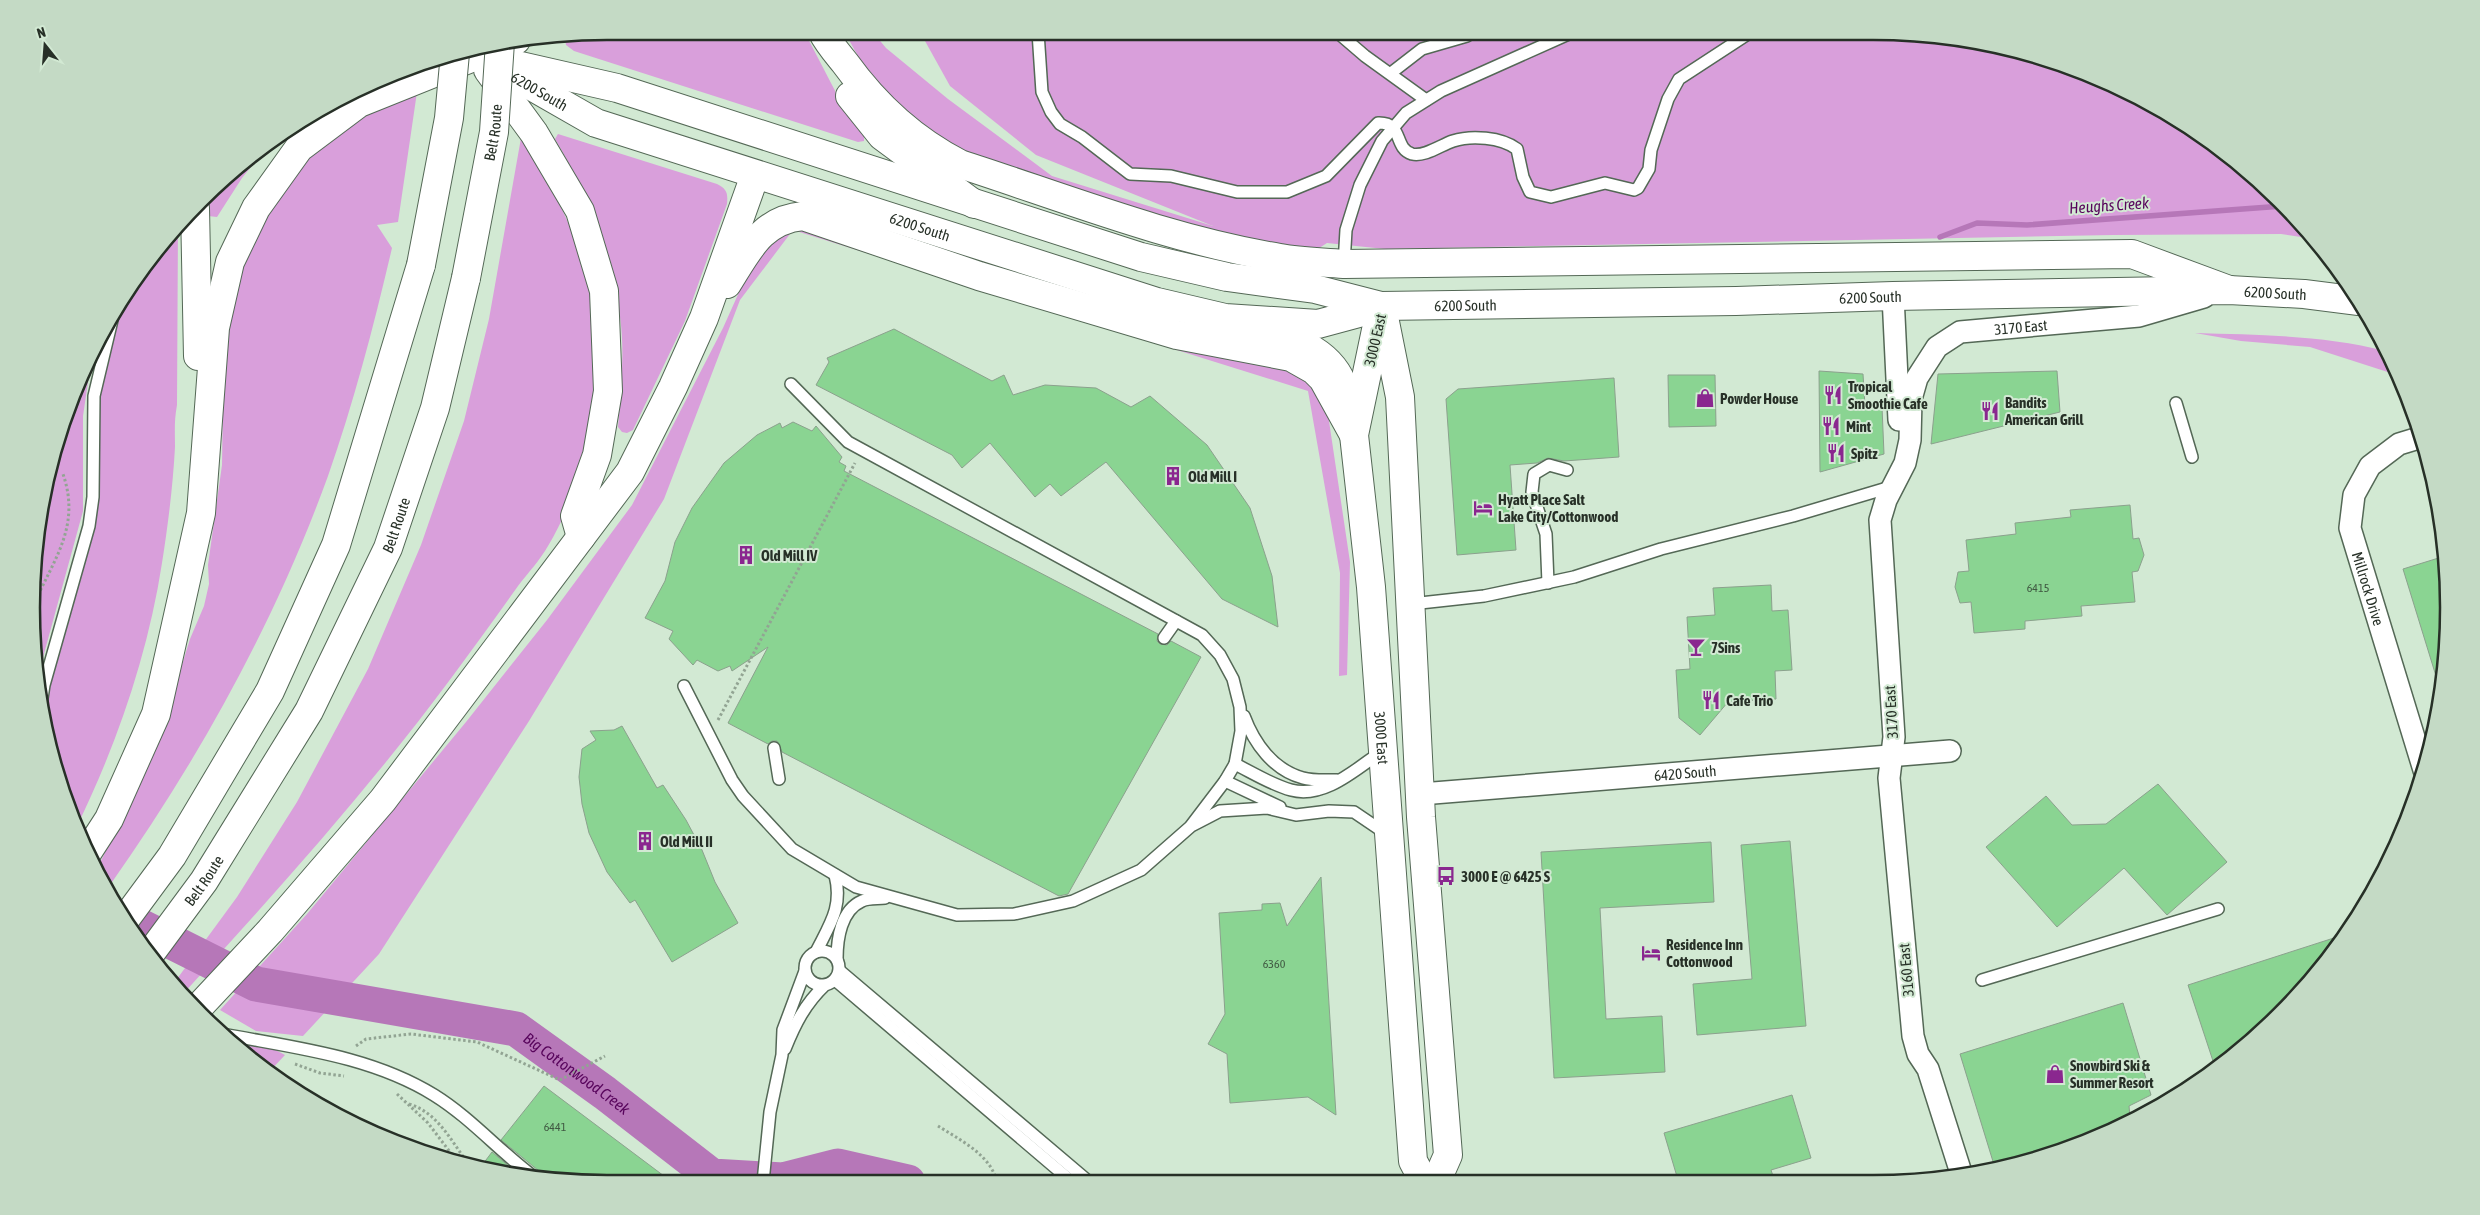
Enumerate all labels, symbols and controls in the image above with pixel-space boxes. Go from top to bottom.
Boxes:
north arrow [20,20,70,70]
text: N [35,24,47,41]
street label: 6200 South [508,68,571,114]
street label: Belt Route [480,103,504,162]
water label: Heughs Creek [2068,193,2151,218]
street label: 6200 South [888,209,952,244]
street label: 6200 South [2244,282,2307,303]
street label: 6200 South [1839,287,1902,306]
street label: 6200 South [1434,296,1497,314]
street label: 3000 East [1361,312,1389,368]
street label: 3170 East [1993,316,2048,337]
place label: Tropical Smoothie Cafe [1848,378,1928,412]
restaurant icon: Tropical Smoothie Cafe [1822,384,1844,406]
shop icon: Powder House [1694,387,1716,409]
place label: Powder House [1720,390,1799,407]
place label: Bandits American Grill [2004,394,2084,428]
restaurant icon: Bandits American Grill [1979,400,2001,422]
restaurant icon: Mint [1820,415,1842,437]
place label: Mint [1846,418,1872,435]
restaurant icon: Spitz [1825,442,1847,464]
place label: Spitz [1851,445,1878,462]
building icon: Old Mill I [1162,465,1184,487]
place label: Old Mill I [1188,468,1237,485]
place label: Hyatt Place Salt Lake City/Cottonwood [1498,491,1618,525]
street label: Belt Route [378,495,413,556]
hotel icon: Hyatt Place Salt Lake City/Cottonwood [1472,497,1494,519]
building icon: Old Mill IV [735,544,757,566]
place label: Old Mill IV [761,547,818,564]
street label: Millrock Drive [2349,549,2388,628]
house number: 6415 [2027,581,2049,595]
bar icon: 7Sins [1685,636,1707,658]
place label: 7Sins [1711,639,1741,656]
street label: 3170 East [1881,685,1901,739]
restaurant icon: Cafe Trio [1700,689,1722,711]
place label: Cafe Trio [1726,692,1773,709]
street label: 3000 East [1372,711,1392,765]
street label: 6420 South [1653,762,1717,784]
building icon: Old Mill II [634,830,656,852]
place label: Old Mill II [660,833,713,850]
street label: Belt Route [180,852,226,909]
bus stop icon: 3000 E @ 6425 S [1435,865,1457,887]
place label: 3000 E @ 6425 S [1461,868,1551,885]
place label: Residence Inn Cottonwood [1666,936,1743,970]
hotel icon: Residence Inn Cottonwood [1640,942,1662,964]
street label: 3160 East [1895,943,1917,997]
house number: 6360 [1263,957,1286,971]
water label: Big Cottonwood Creek [520,1029,634,1119]
place label: Snowbird Ski & Summer Resort [2070,1057,2154,1091]
shop icon: Snowbird Ski & Summer Resort [2044,1063,2066,1085]
house number: 6441 [544,1120,567,1134]

